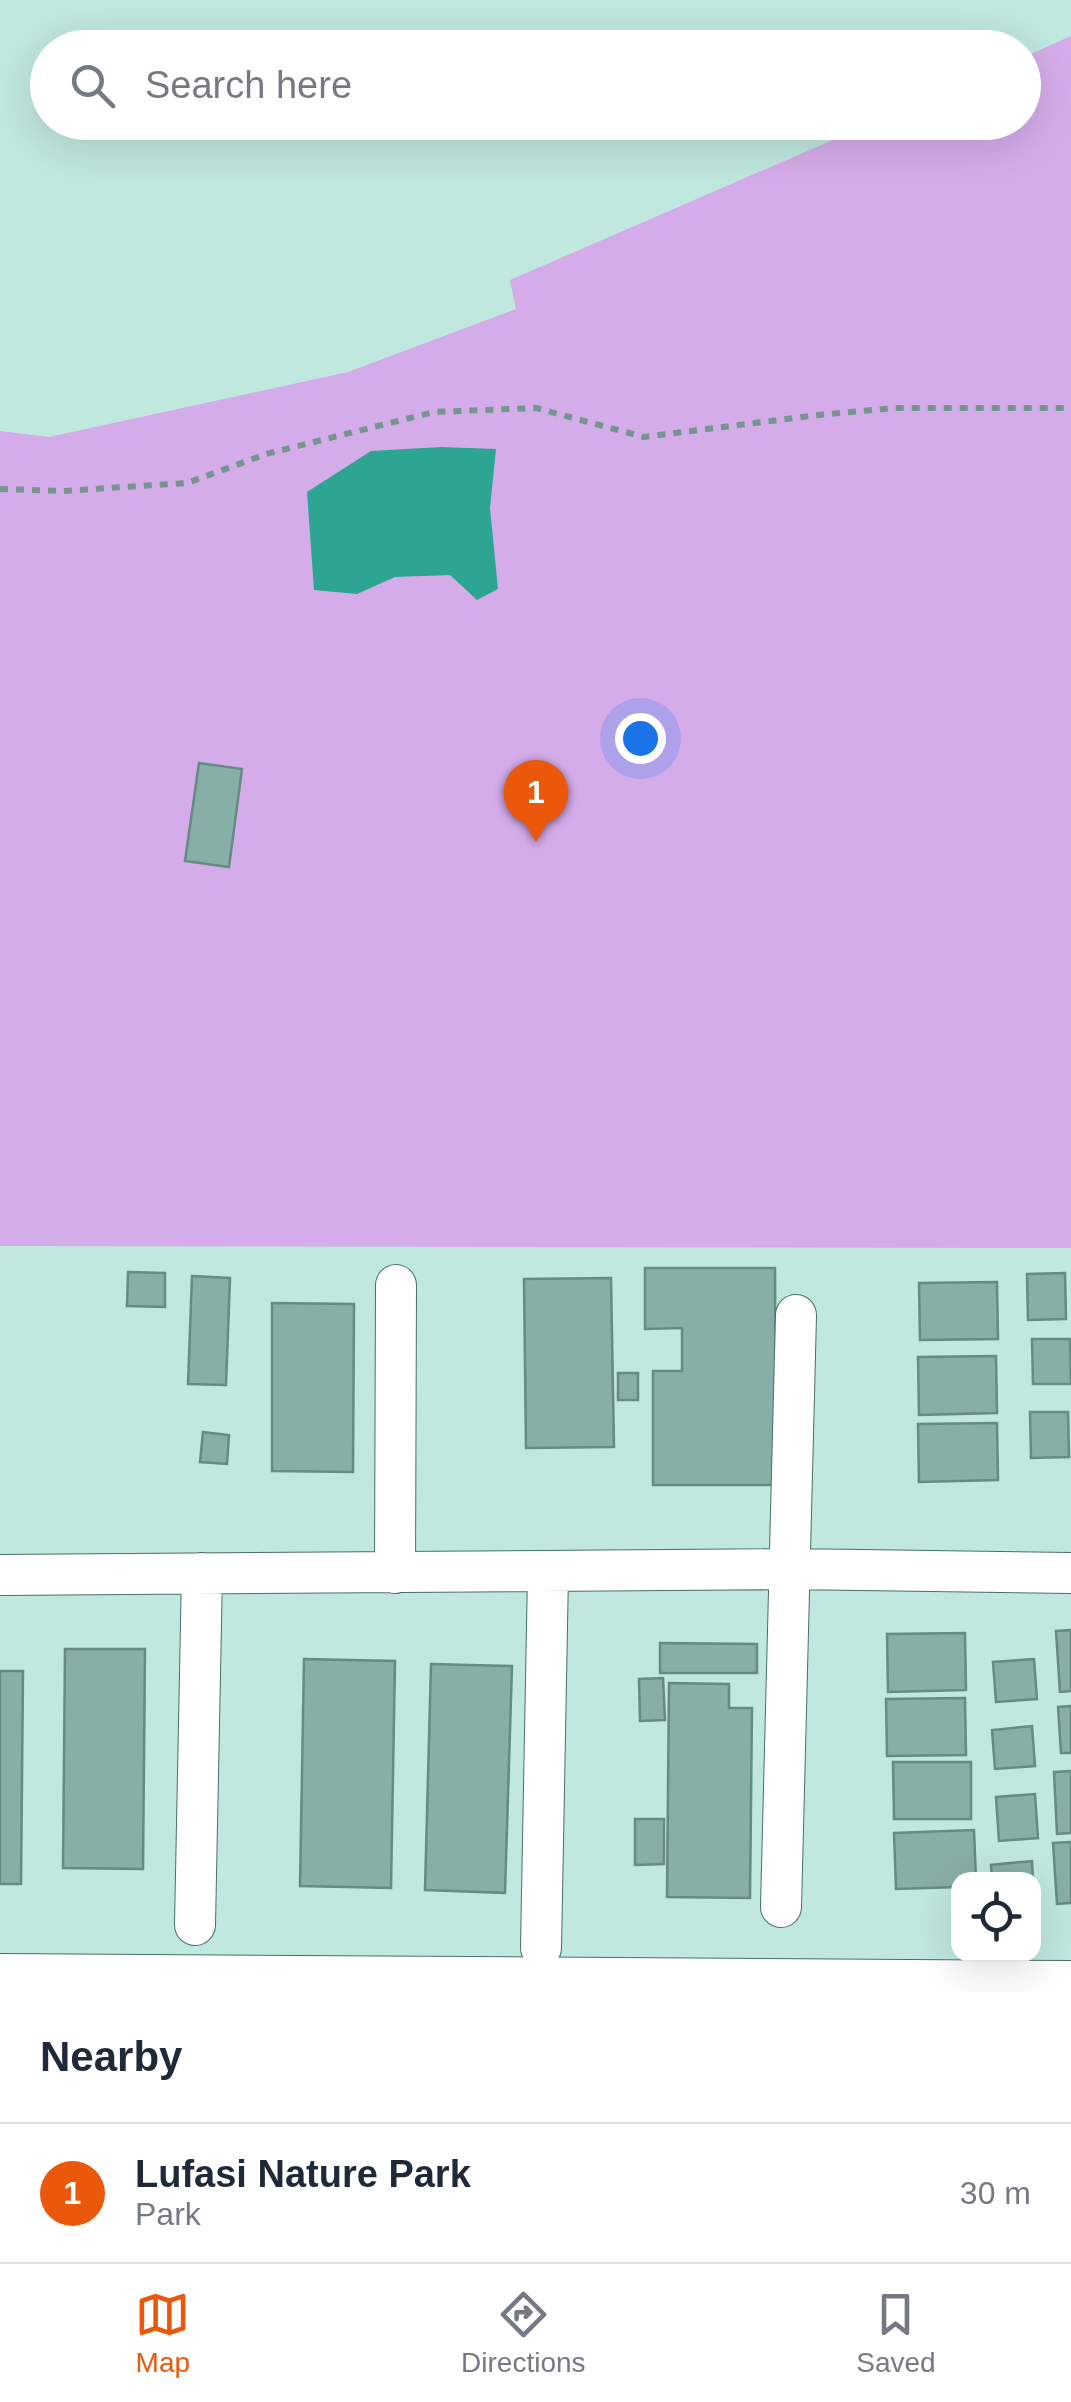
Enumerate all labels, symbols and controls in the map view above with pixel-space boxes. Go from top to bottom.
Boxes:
search box [30,30,1041,140]
icon: search [65,58,120,113]
text: Search here [145,64,352,106]
your location [615,713,666,764]
pin: 1 [504,760,568,842]
map controls [951,1872,1041,1962]
button: locate [951,1872,1041,1962]
text: Nearby [40,2033,182,2080]
text: Lufasi Nature Park [135,2153,471,2195]
text: 1 [64,2175,81,2211]
text: 30 m [960,2175,1031,2211]
text: Park [135,2196,201,2232]
tab: Map [135,2287,190,2379]
tab: Directions [461,2287,586,2379]
tab: Saved [856,2287,936,2379]

